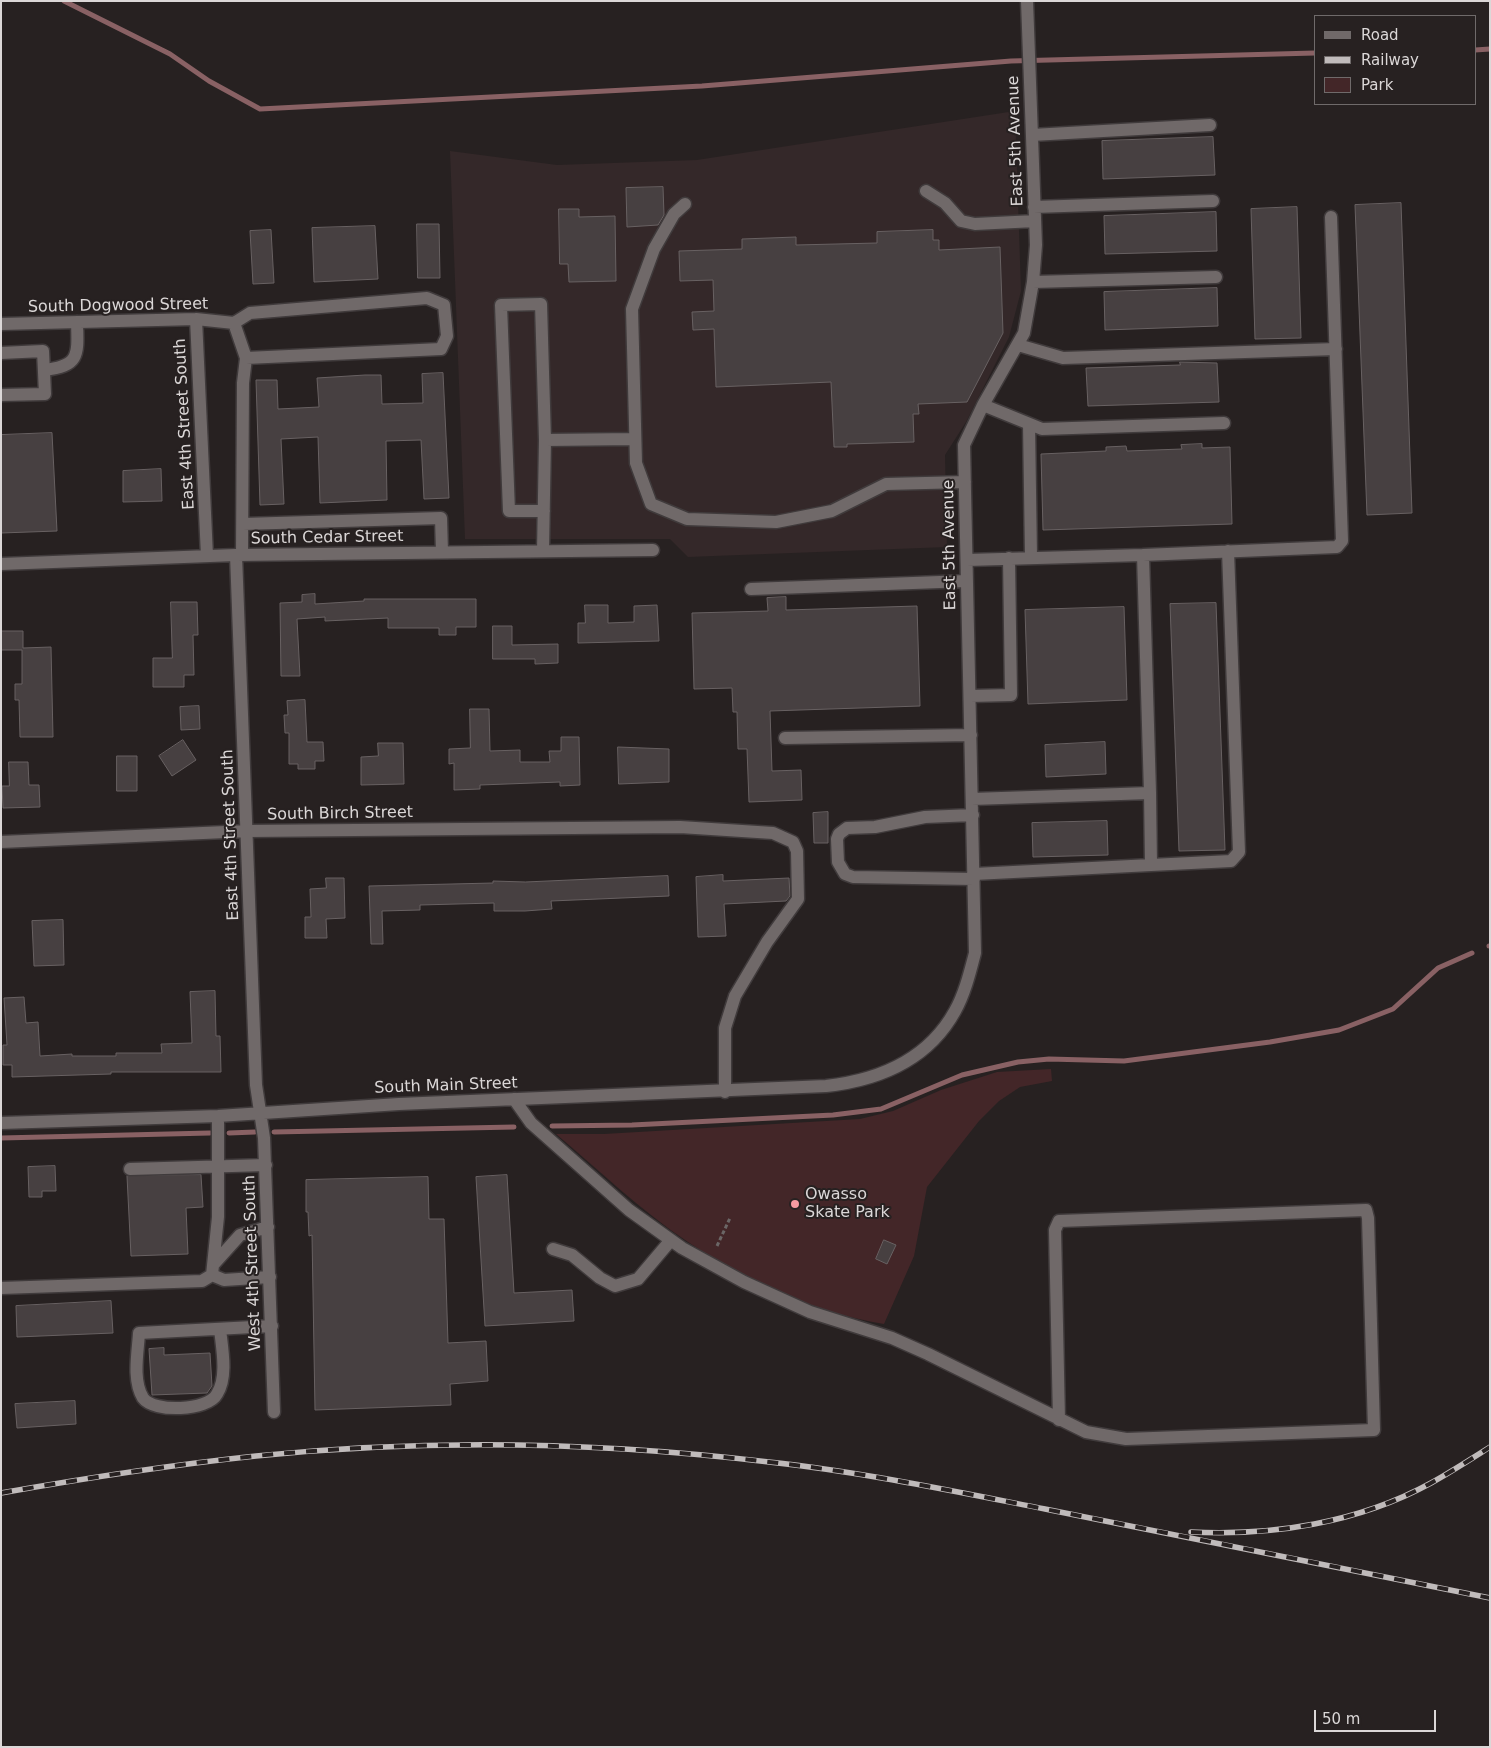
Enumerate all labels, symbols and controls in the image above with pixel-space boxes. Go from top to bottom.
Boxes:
legend [1314,15,1476,105]
text: Road [1361,26,1399,44]
text: Railway [1361,51,1419,69]
street label: East 5th Avenue [1004,75,1028,207]
text: Park [1361,76,1393,94]
street label: South Dogwood Street [28,295,208,317]
street label: East 4th Street South [171,338,199,510]
street label: East 5th Avenue [939,479,961,611]
street label: South Cedar Street [250,527,404,549]
street label: East 4th Street South [218,749,244,921]
street label: South Birch Street [267,803,413,825]
street label: South Main Street [374,1074,518,1098]
street label: West 4th Street South [240,1175,266,1351]
place label: Owasso Skate Park [805,1185,890,1223]
marker: Owasso Skate Park [789,1198,801,1210]
scale bar [1316,1700,1438,1732]
text: 50 m [1322,1710,1360,1728]

